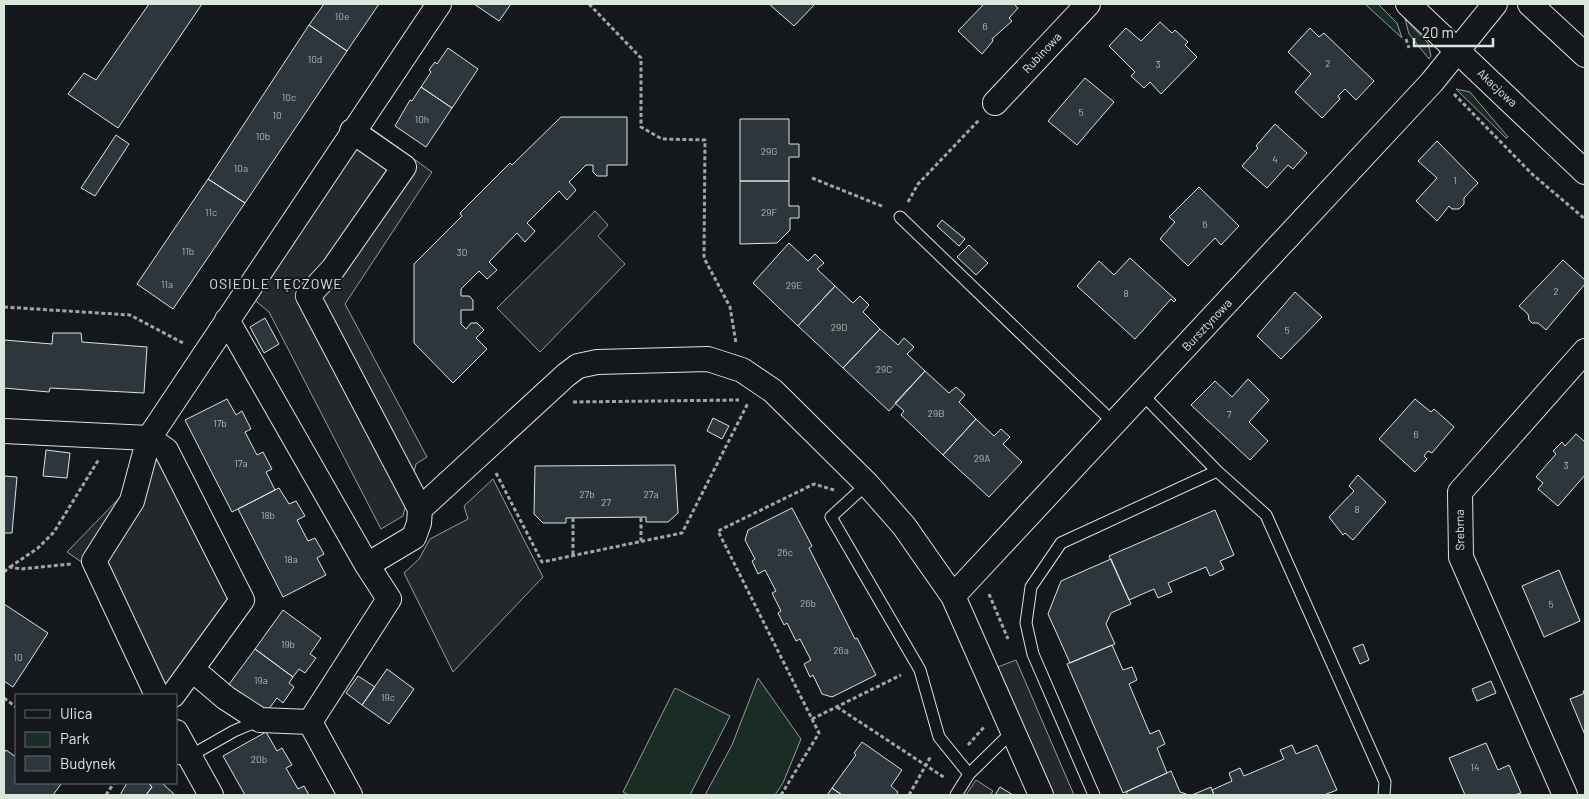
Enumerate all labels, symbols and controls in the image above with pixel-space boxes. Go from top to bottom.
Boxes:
house number: 10e [335,10,349,22]
scale bar [1414,15,1493,47]
house number: 6 [982,20,988,32]
text: 20 m [1422,23,1454,41]
street label: Rubinowa [1019,29,1064,76]
house number: 10d [308,53,322,65]
house number: 2 [1325,57,1331,69]
house number: 3 [1155,58,1161,70]
street label: Akacjowa [1475,65,1521,109]
house number: 10c [282,91,296,103]
house number: 5 [1078,106,1084,118]
house number: 10 [272,109,282,121]
house number: 10h [415,113,429,125]
house number: 10b [256,130,270,142]
house number: 29G [761,145,777,157]
house number: 4 [1272,153,1278,165]
house number: 10a [234,162,248,174]
house number: 1 [1453,174,1457,186]
house number: 11c [205,206,217,218]
house number: 29F [761,206,777,218]
house number: 6 [1202,218,1208,230]
house number: 11b [182,245,194,257]
house number: 30 [457,246,467,258]
district label: OSIEDLE TĘCZOWE [209,275,343,292]
house number: 11a [161,278,173,290]
house number: 29E [786,279,802,291]
house number: 2 [1553,285,1559,297]
house number: 8 [1123,287,1129,299]
street label: Bursztynowa [1178,295,1234,353]
house number: 29D [831,321,847,333]
house number: 5 [1284,324,1290,336]
house number: 29C [876,363,892,375]
house number: 29B [928,407,944,419]
house number: 7 [1227,408,1232,420]
house number: 17b [213,417,227,429]
house number: 6 [1413,428,1419,440]
house number: 29A [974,452,990,464]
house number: 17a [234,457,248,469]
house number: 3 [1563,459,1569,471]
house number: 27b [579,488,595,500]
house number: 27a [643,488,659,500]
house number: 27 [601,496,611,508]
house number: 8 [1354,503,1360,515]
house number: 18b [261,509,275,521]
street label: Srebrna [1452,509,1466,551]
house number: 26c [777,546,793,558]
house number: 18a [284,553,298,565]
house number: 26b [800,597,816,609]
house number: 5 [1548,598,1554,610]
house number: 19b [281,638,295,650]
house number: 26a [833,644,849,656]
house number: 10 [13,651,23,663]
house number: 19a [254,674,268,686]
house number: 19c [381,691,395,703]
legend [15,694,178,784]
text: Ulica [60,704,92,722]
text: Park [60,729,90,747]
house number: 20b [251,753,267,765]
text: Budynek [60,754,116,772]
house number: 14 [1470,761,1480,773]

